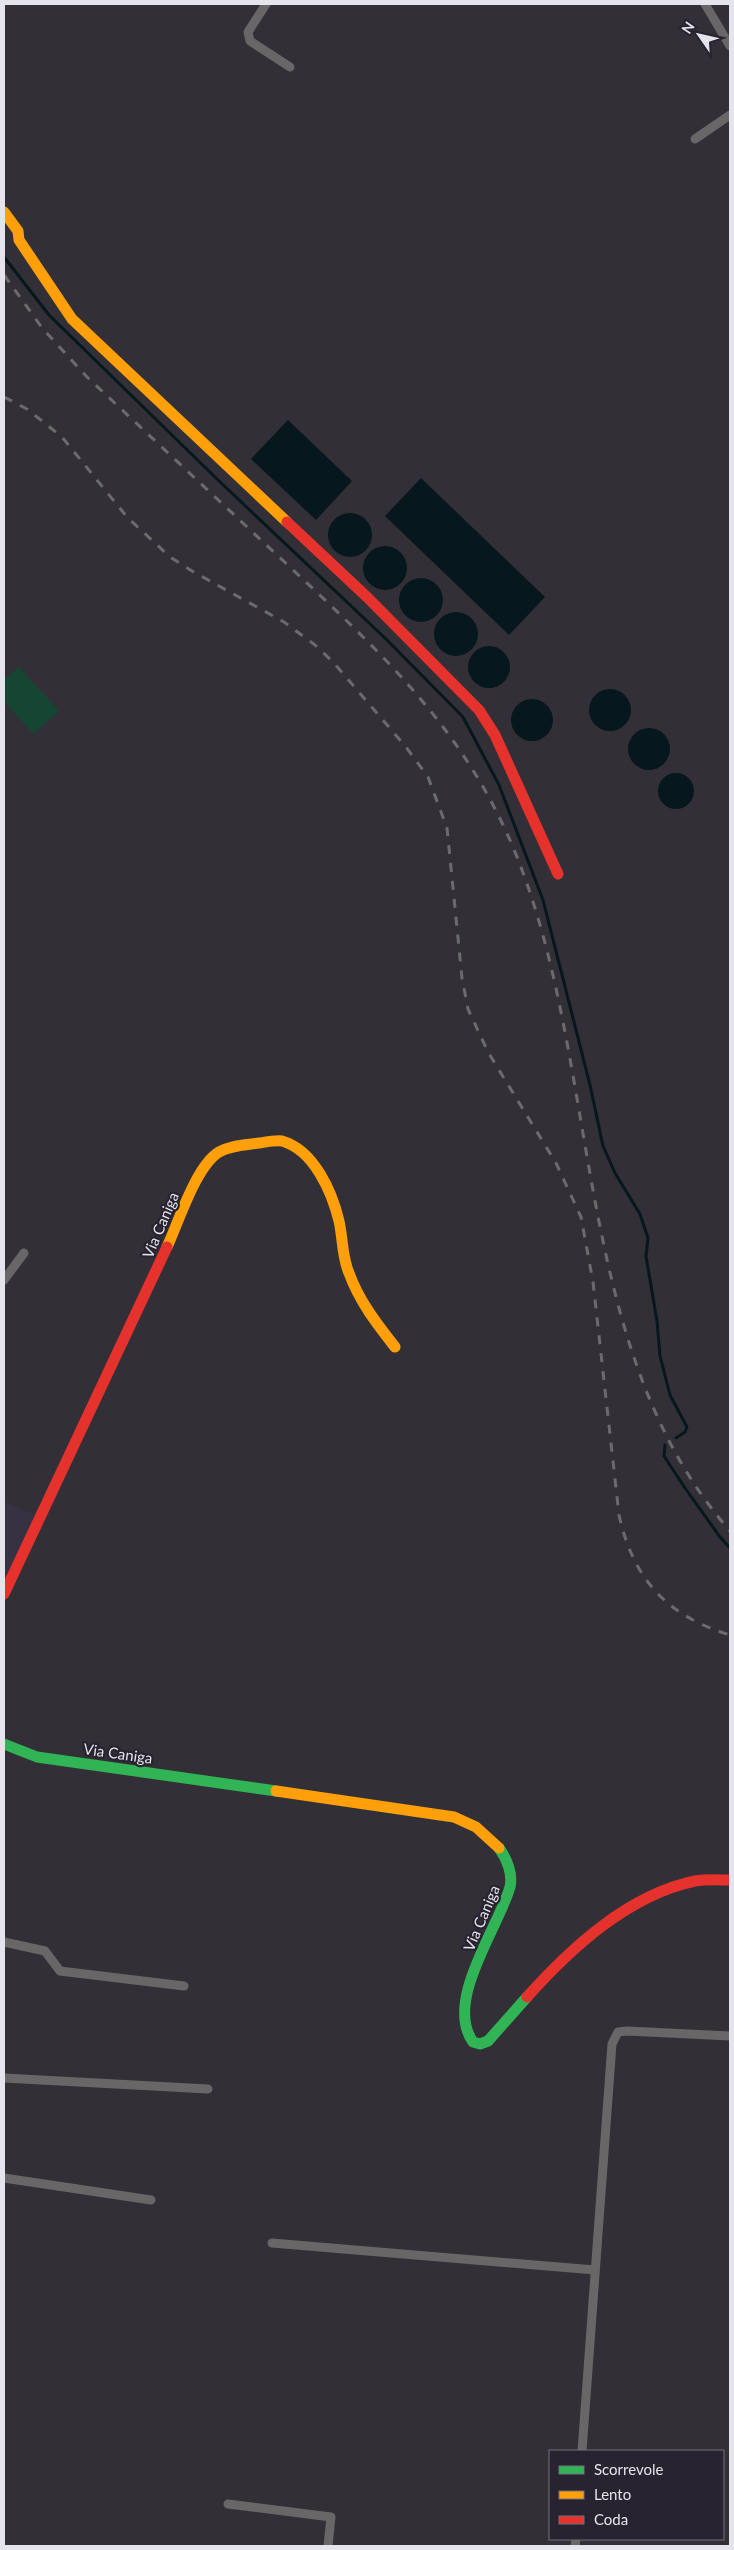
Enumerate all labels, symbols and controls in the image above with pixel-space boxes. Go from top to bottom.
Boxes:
north arrow [674,10,724,60]
text: N [678,18,698,37]
street label: Via Caniga [138,1189,182,1261]
street label: Via Caniga [82,1739,154,1767]
street label: Via Caniga [459,1882,503,1954]
legend [549,2450,724,2540]
text: Scorrevole [594,2460,664,2478]
text: Lento [594,2485,631,2503]
text: Coda [594,2510,628,2528]

